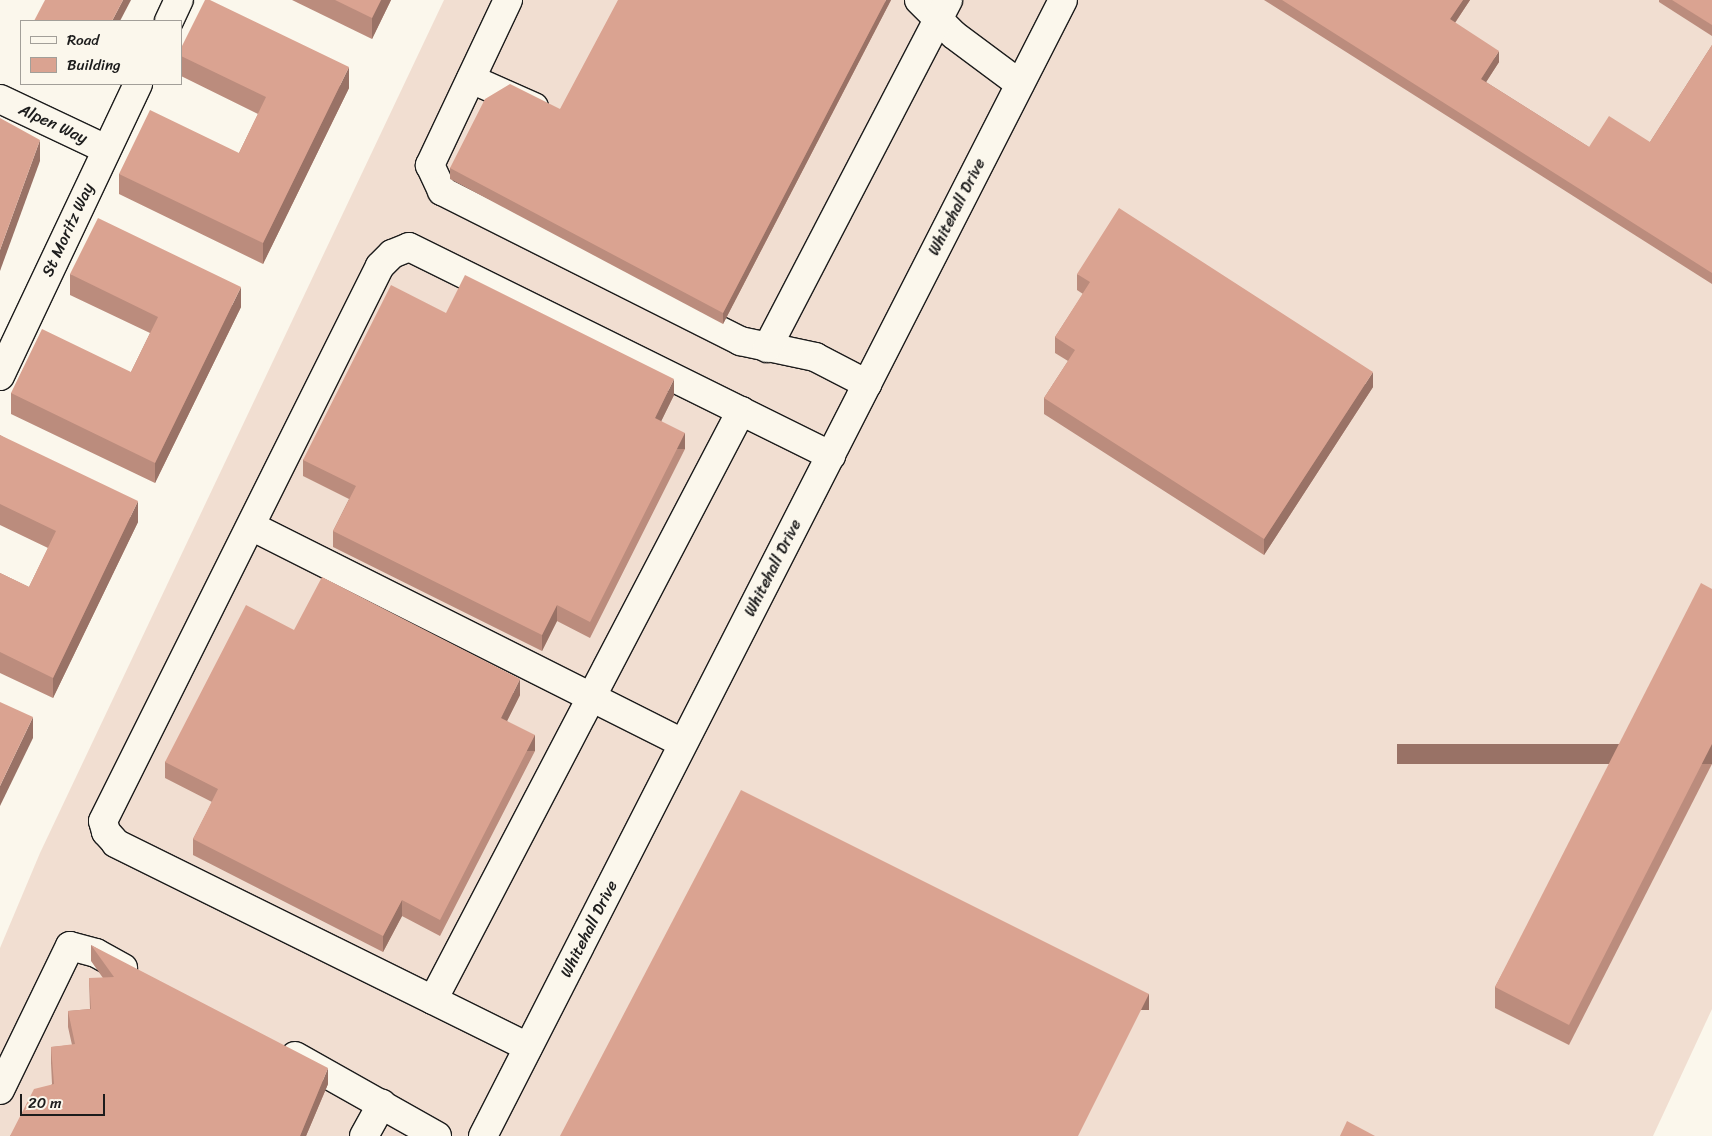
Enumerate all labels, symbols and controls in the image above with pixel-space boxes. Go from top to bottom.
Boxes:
legend [20,20,182,85]
text: Road [67,27,99,53]
text: Building [67,52,121,78]
street label: Alpen Way [16,100,90,148]
street label: Whitehall Drive [924,155,990,259]
street label: St Moritz Way [38,180,98,280]
street label: Whitehall Drive [740,516,806,620]
street label: Whitehall Drive [556,877,622,981]
scale bar [22,1084,108,1116]
text: 20 m [28,1090,62,1116]

